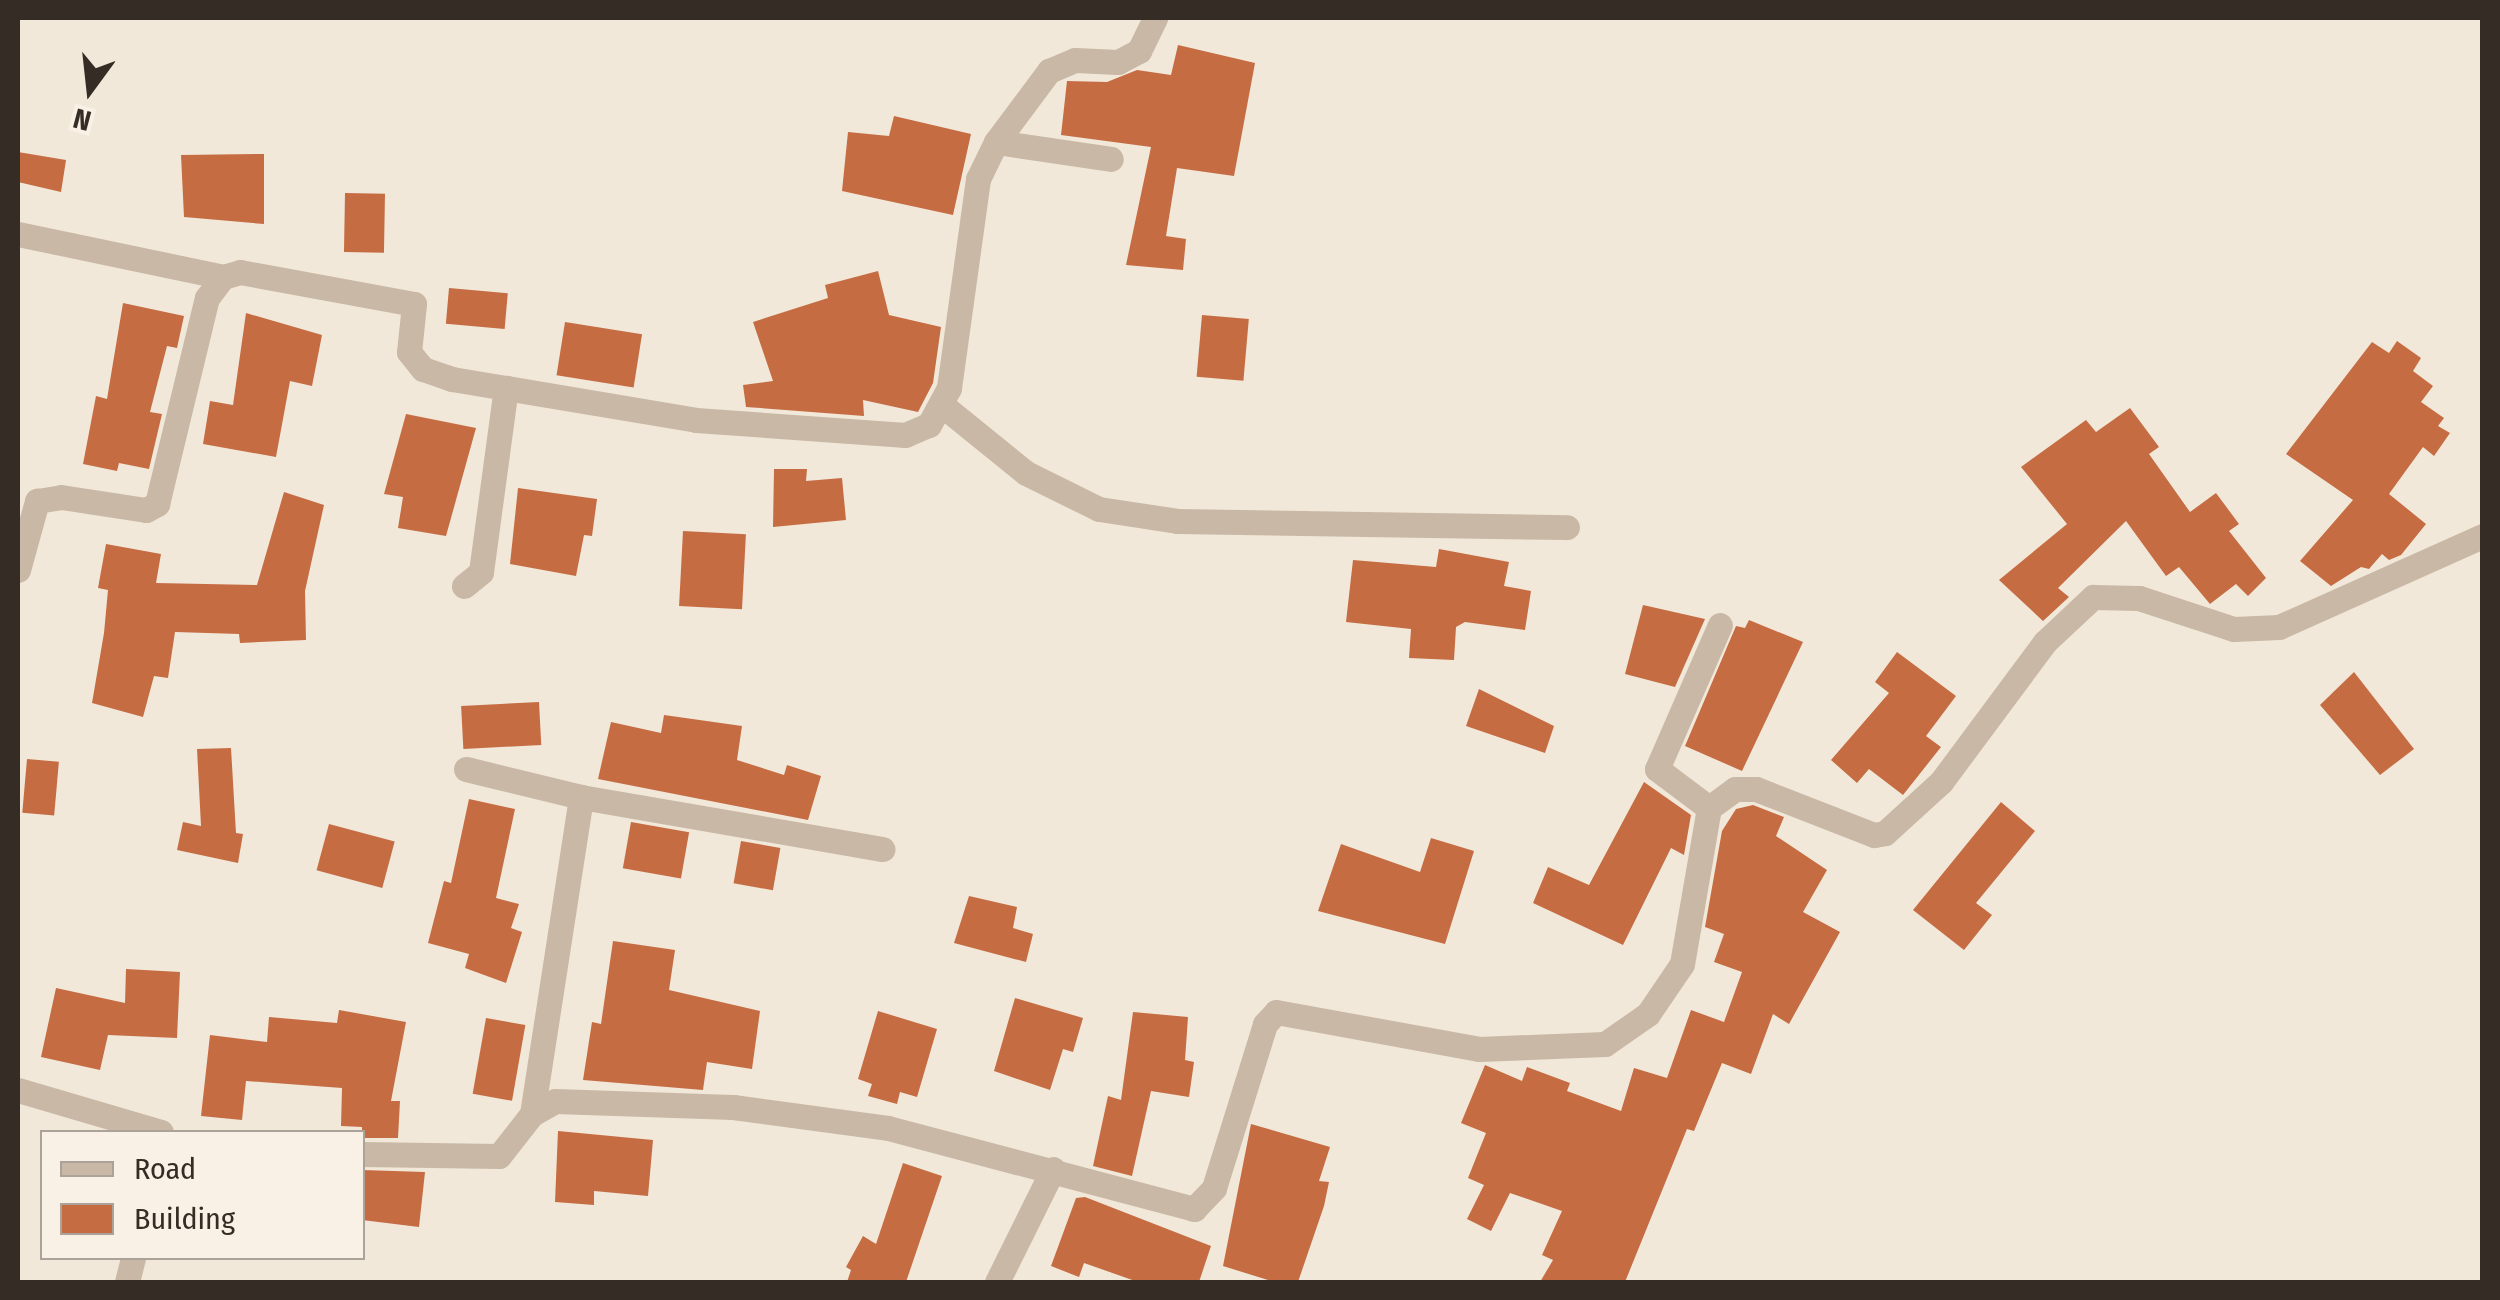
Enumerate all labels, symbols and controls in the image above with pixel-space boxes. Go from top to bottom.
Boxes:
north arrow [40,40,140,140]
text: N [70,101,94,138]
legend [40,1130,365,1260]
text: Road [134,1151,196,1187]
text: Building [134,1201,235,1237]

